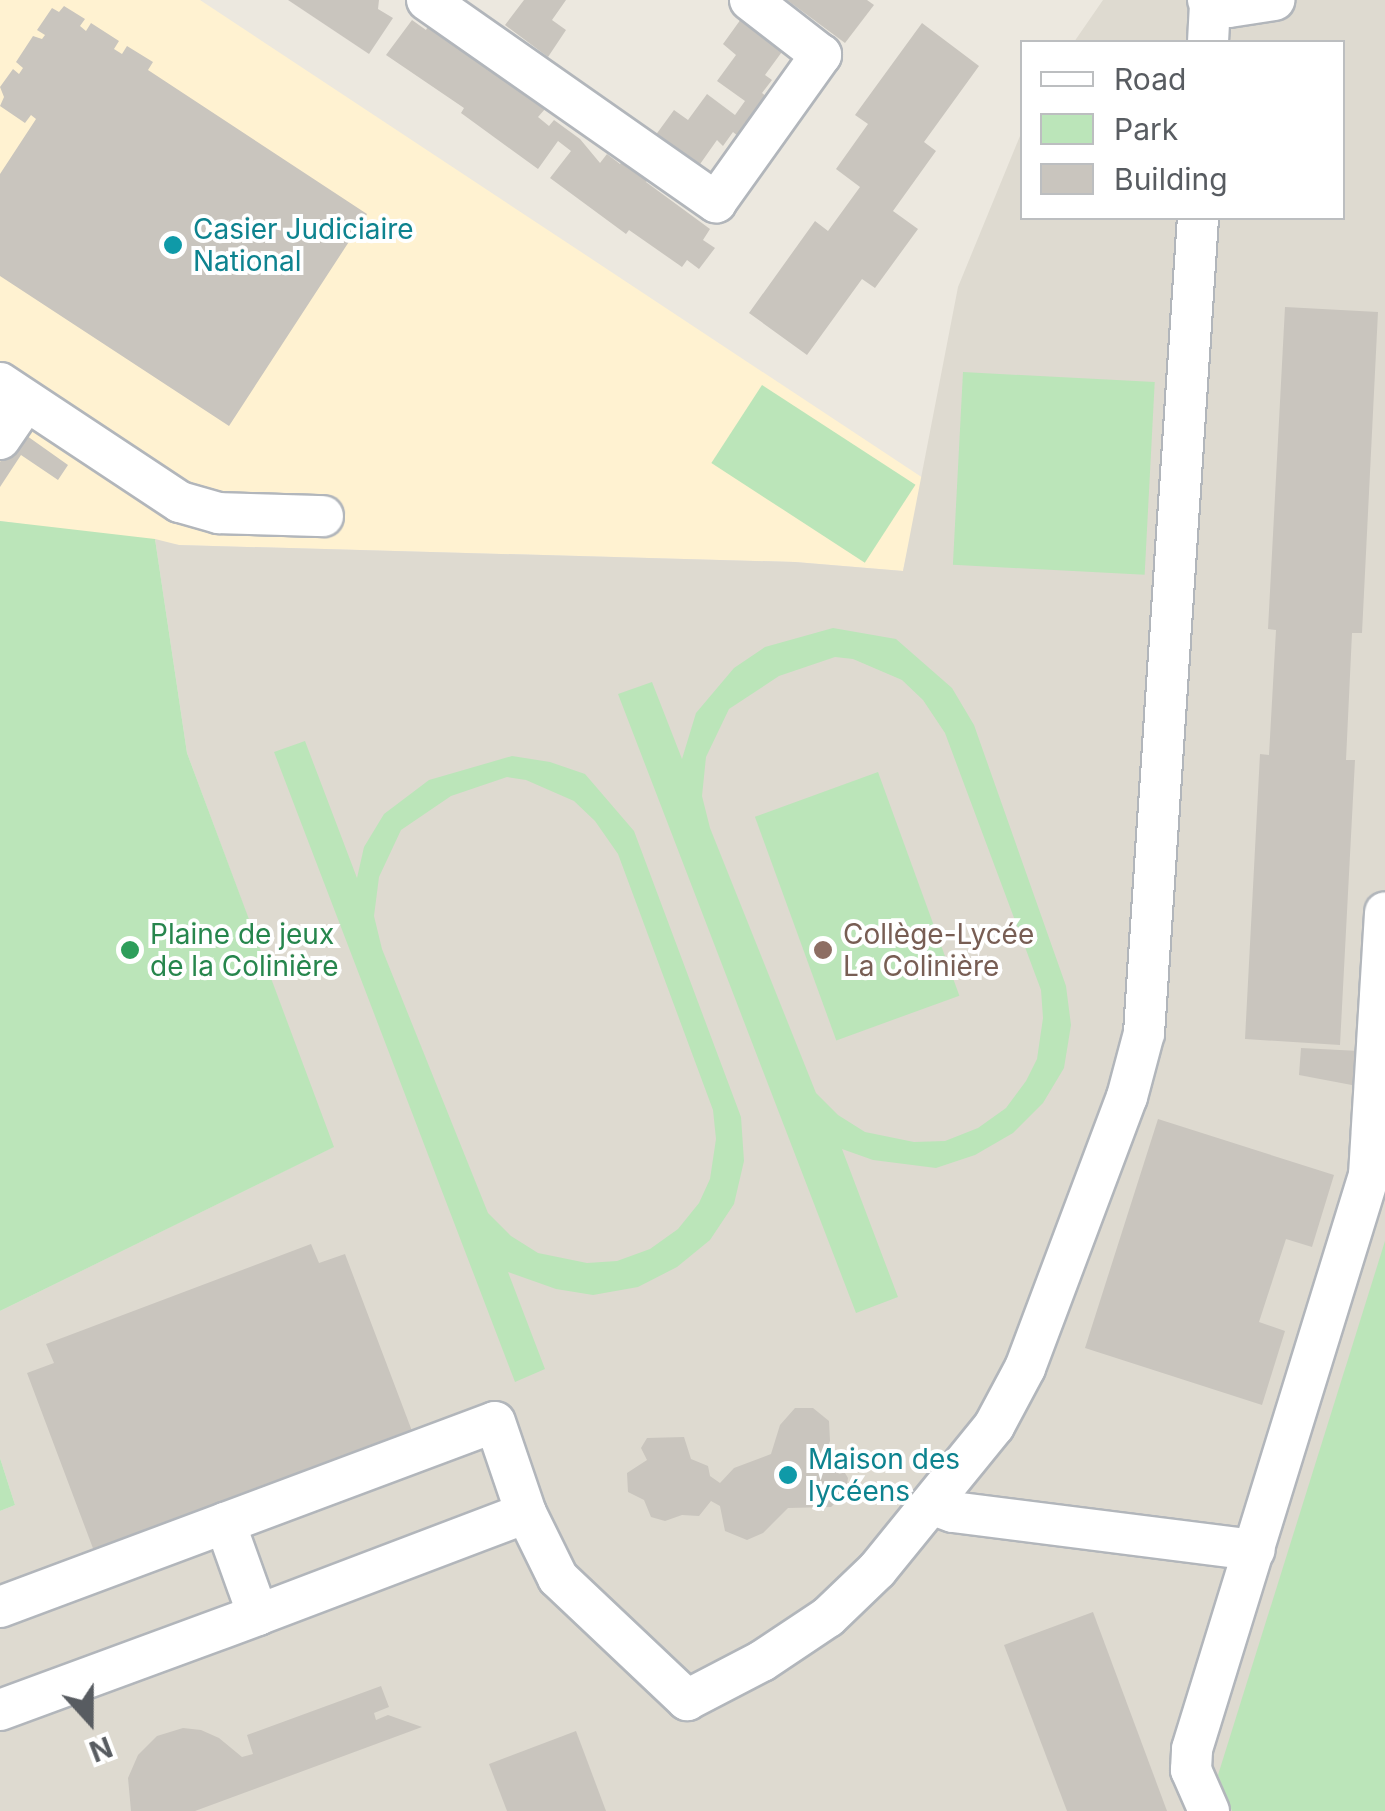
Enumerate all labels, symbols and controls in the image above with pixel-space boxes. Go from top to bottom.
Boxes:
legend [1020,40,1345,220]
text: Road [1114,61,1186,97]
text: Park [1114,111,1178,147]
text: Building [1114,161,1228,197]
place label: Casier Judiciaire National [193,212,414,278]
marker: Casier Judiciaire National [162,234,184,256]
place label: Plaine de jeux de la Colinière [150,917,339,983]
place label: Collège-Lycée La Colinière [843,917,1034,983]
marker: Plaine de jeux de la Colinière [119,939,141,961]
marker: Collège-Lycée La Colinière [812,939,834,961]
place label: Maison des lycéens [808,1442,960,1508]
marker: Maison des lycéens [777,1464,799,1486]
north arrow [40,1671,140,1771]
text: N [85,1729,117,1769]

